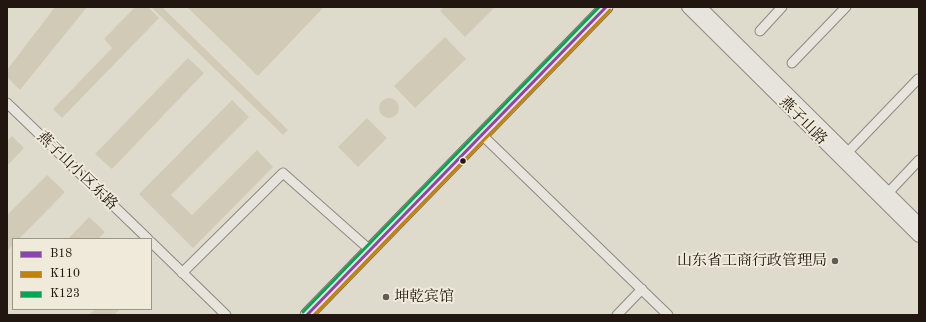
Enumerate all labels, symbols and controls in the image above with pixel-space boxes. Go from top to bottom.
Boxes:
street label: 燕子山路 [775,93,831,149]
street label: 燕子山小区东路 [33,128,121,214]
unlabelled marker [458,156,468,166]
legend [12,238,152,310]
text: B18 [50,248,72,260]
place label: 山东省工商行政管理局 [677,252,827,270]
marker: 山东省工商行政管理局 [830,256,840,266]
text: K110 [50,268,80,280]
text: K123 [50,288,80,300]
place label: 坤乾宾馆 [394,288,454,306]
marker: 坤乾宾馆 [381,292,391,302]

